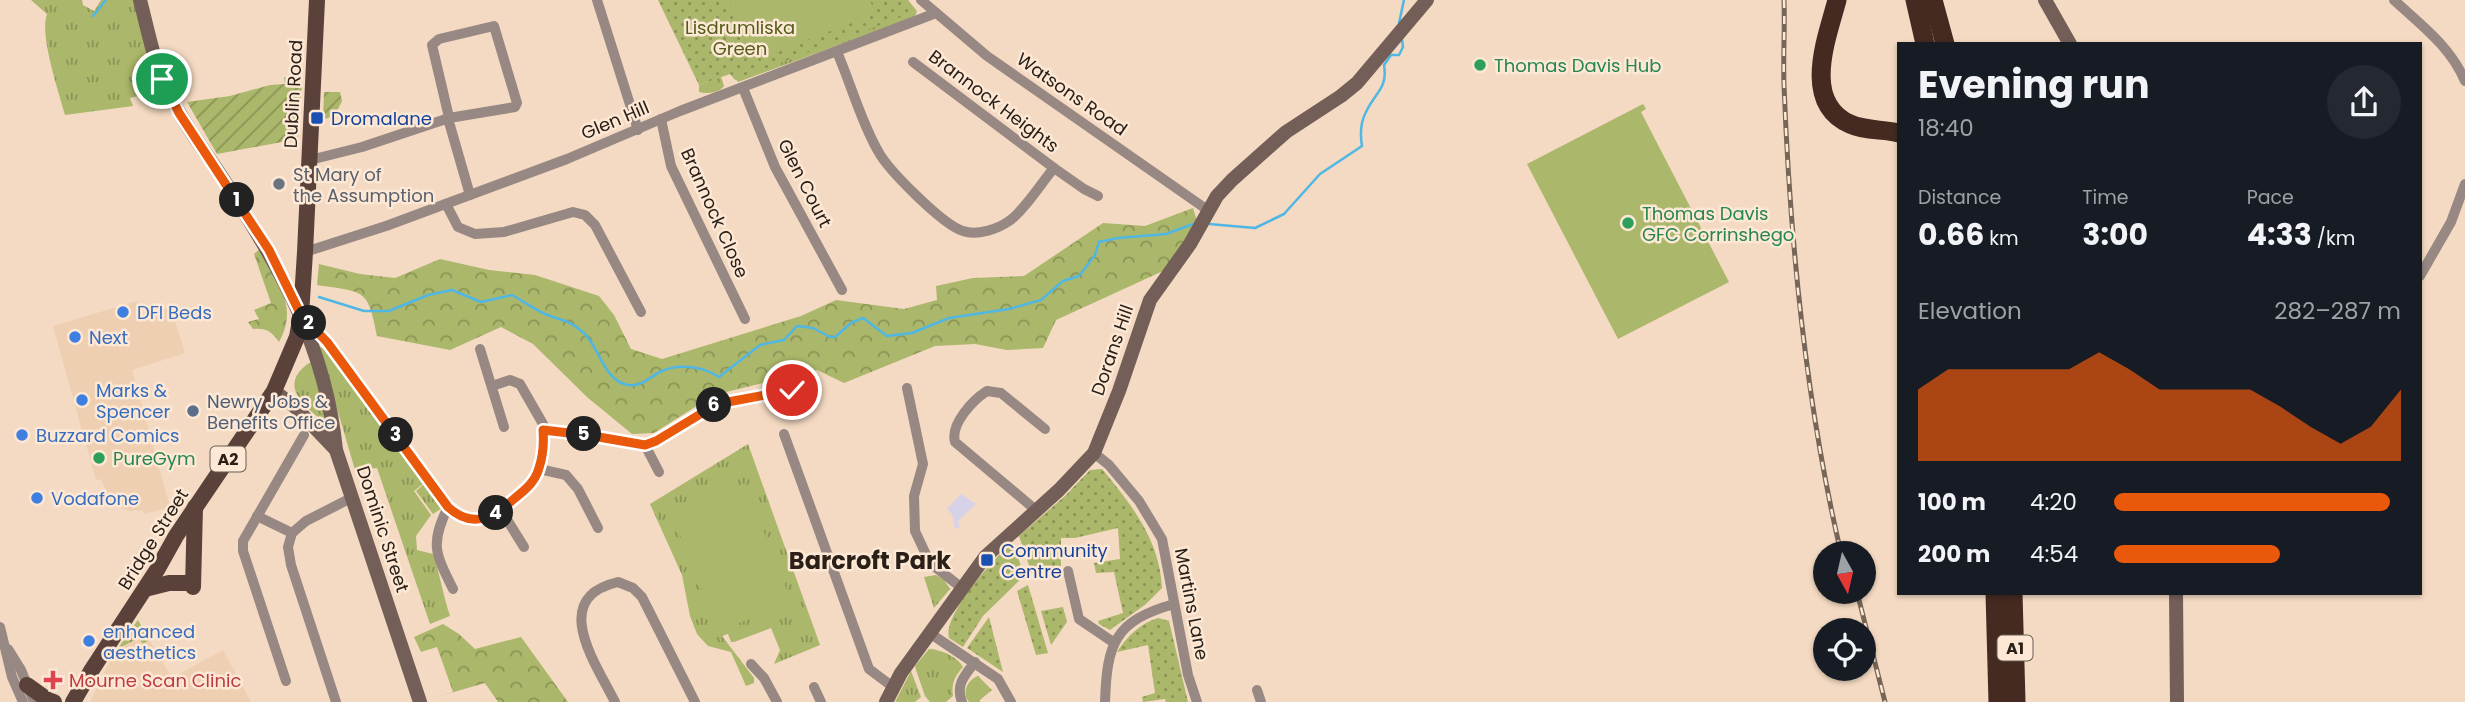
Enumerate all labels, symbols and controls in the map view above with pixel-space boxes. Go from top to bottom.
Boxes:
park label: Lisdrumliska Green [685,15,795,61]
street label: Dublin Road [278,39,308,149]
street label: Brannock Heights [924,44,1064,158]
street label: Watsons Road [1012,47,1132,141]
pin [132,49,192,109]
place label: Thomas Davis Hub [1494,53,1661,78]
marker: Thomas Davis Hub [1472,57,1488,73]
text: Evening run [1918,58,2150,111]
icon: arrive [143,60,181,98]
button: share [2327,65,2401,139]
street label: Glen Hill [577,94,653,146]
place label: Dromalane [331,106,432,131]
marker: Dromalane [309,110,325,126]
text: 18:40 [1918,112,1974,144]
street label: Glen Court [772,135,838,231]
street label: Brannock Close [675,144,755,282]
place label: St Mary of the Assumption [293,162,434,208]
marker: St Mary of the Assumption [271,176,287,192]
pin: 1 [219,182,254,218]
text: Distance [1918,184,2001,211]
text: Time [2082,184,2129,211]
text: Pace [2247,184,2294,211]
text: 1 [233,186,240,213]
place label: Thomas Davis GFC Corrinshego [1642,201,1794,247]
text: 0.66 [1918,213,1984,256]
text: 3:00 [2082,213,2148,256]
text: 4:33 [2247,213,2312,256]
marker: Thomas Davis GFC Corrinshego [1620,215,1636,231]
text: km [1984,225,2019,252]
text: /km [2312,225,2355,252]
text: Elevation [1918,295,2022,327]
text: 282–287 m [2274,295,2401,327]
place label: DFI Beds [137,300,212,325]
street label: Dorans Hill [1085,301,1139,399]
marker: DFI Beds [115,304,131,320]
pin: 2 [292,306,326,340]
text: 2 [303,309,314,336]
place label: Next [89,325,128,350]
marker: Next [67,329,83,345]
pin [762,360,822,420]
icon: check [773,371,811,409]
place label: Marks & Spencer [96,378,170,424]
pin: 6 [696,388,732,422]
place label: Newry Jobs & Benefits Office [207,389,335,435]
text: 6 [707,391,720,418]
marker: Marks & Spencer [74,392,90,408]
marker: Newry Jobs & Benefits Office [185,403,201,419]
pin: 5 [566,416,602,452]
pin: 3 [378,418,414,452]
text: 5 [577,420,590,447]
text: 3 [390,421,401,448]
place label: Buzzard Comics [36,423,180,448]
marker: Buzzard Comics [14,427,30,443]
place label: PureGym [113,446,196,471]
road number: A2 [210,446,246,472]
marker: PureGym [91,450,107,466]
street label: Dominic Street [351,463,415,595]
street label: Bridge Street [112,484,194,594]
place label: Vodafone [51,486,139,511]
text: 100 m [1918,486,1986,518]
text: 4:20 [2030,486,2077,518]
marker: Vodafone [29,490,45,506]
pin: 4 [478,496,514,530]
text: 4 [489,499,502,526]
place label: Community Centre [1001,538,1108,584]
text: 200 m [1918,538,1990,570]
text: 4:54 [2030,538,2078,570]
north arrow [1813,541,1876,604]
map controls [1813,541,1876,681]
district label: Barcroft Park [789,544,951,577]
street label: Martins Lane [1169,546,1215,662]
marker: Community Centre [979,552,995,568]
button: locate [1813,618,1876,681]
place label: enhanced aesthetics [103,619,196,665]
marker: enhanced aesthetics [81,633,97,649]
road number: A1 [1997,636,2032,660]
place label: Mourne Scan Clinic [69,668,241,693]
marker: Mourne Scan Clinic [43,670,63,690]

